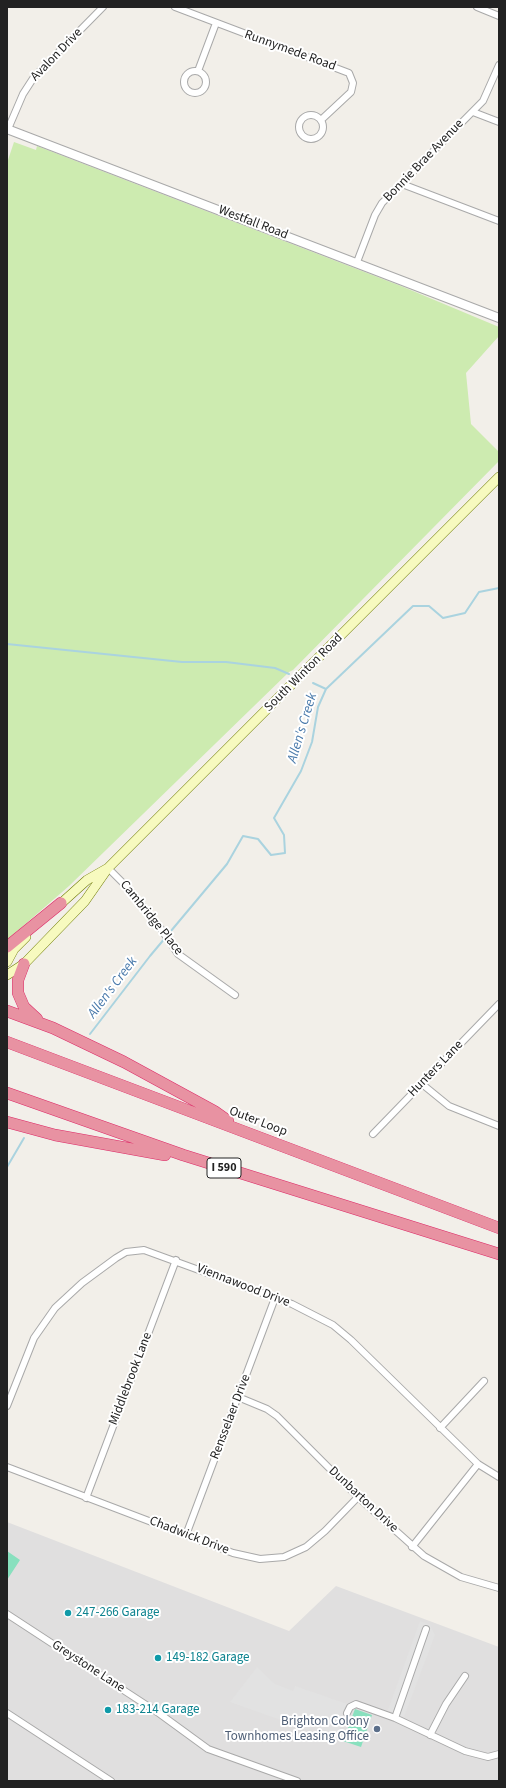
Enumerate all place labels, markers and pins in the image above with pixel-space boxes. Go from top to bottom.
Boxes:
place label: 247-266 Garage [76,1605,160,1621]
marker: 247-266 Garage [63,1608,73,1618]
place label: 149-182 Garage [166,1650,250,1666]
marker: 149-182 Garage [153,1653,163,1663]
place label: 183-214 Garage [116,1702,200,1718]
marker: 183-214 Garage [103,1705,113,1715]
place label: Brighton Colony Townhomes Leasing Office [225,1714,369,1745]
marker: Brighton Colony Townhomes Leasing Office [372,1724,382,1734]

